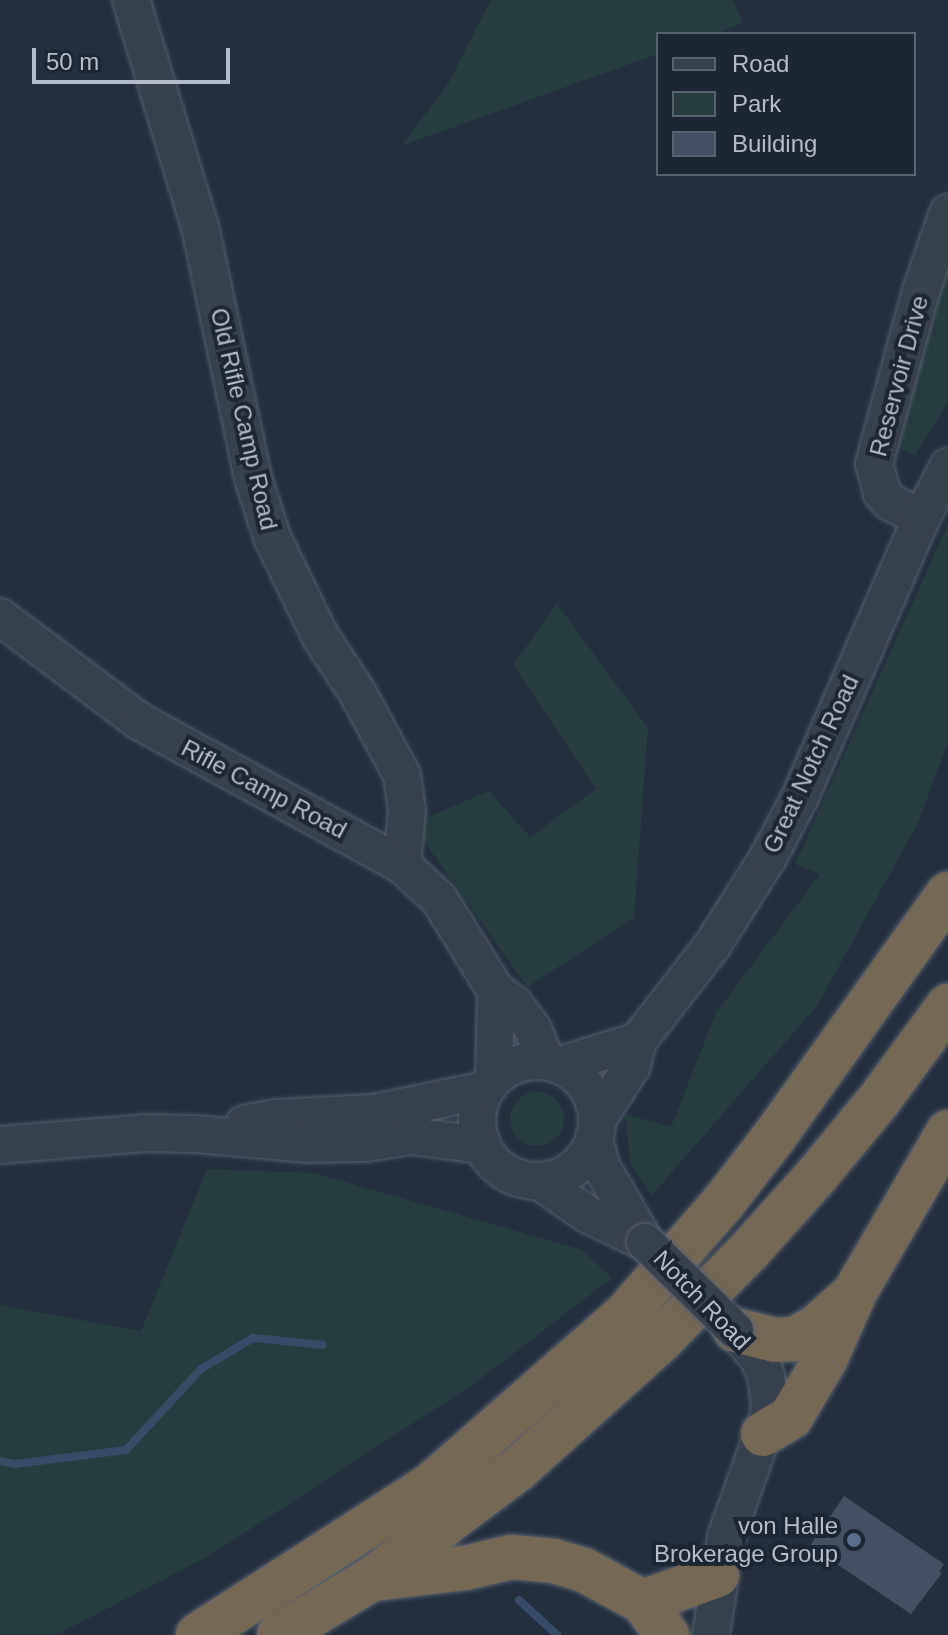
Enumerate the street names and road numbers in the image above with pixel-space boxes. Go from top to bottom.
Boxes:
street label: Reservoir Drive [864,292,934,460]
street label: Old Rifle Camp Road [204,305,284,533]
street label: Great Notch Road [757,670,865,858]
street label: Rifle Camp Road [177,733,351,845]
street label: Notch Road [648,1244,756,1356]

